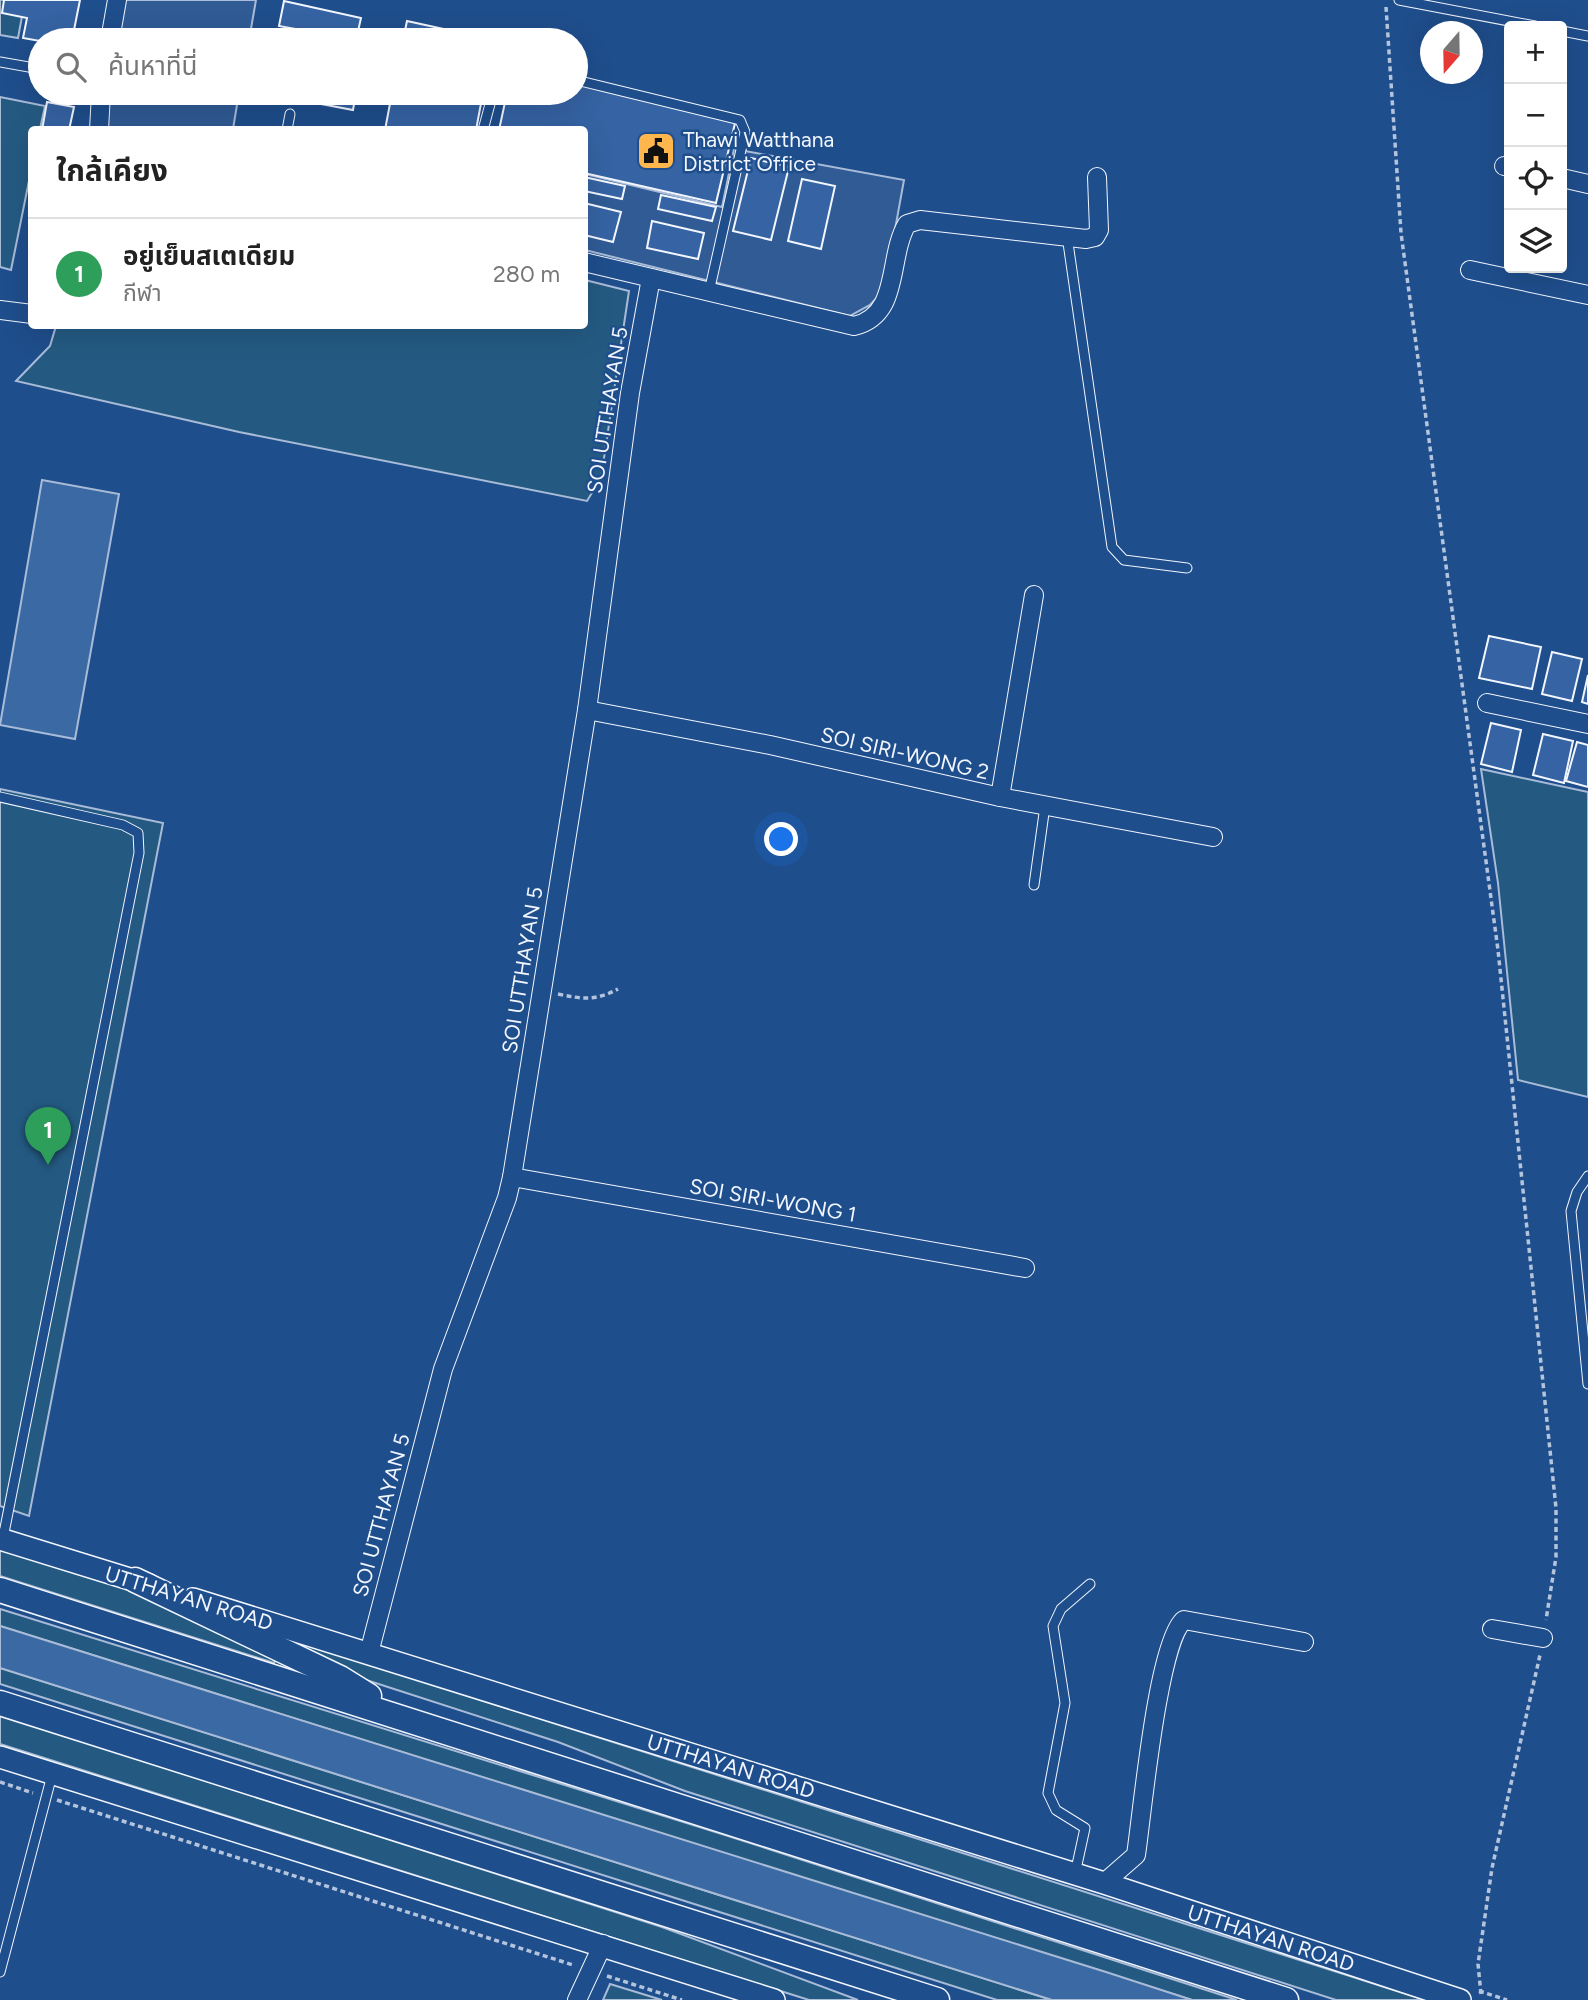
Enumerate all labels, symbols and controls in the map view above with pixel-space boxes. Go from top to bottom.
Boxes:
north arrow [1420,21,1483,84]
map controls [1504,21,1567,273]
button: + [1504,21,1567,84]
search box [28,28,588,105]
icon: search [52,48,90,86]
text: ค้นหาที่นี่ [108,50,198,82]
button: − [1504,84,1567,147]
place label: Thawi Watthana District Office [683,127,834,176]
public building icon: Thawi Watthana District Office [635,130,677,172]
button: locate [1504,147,1567,210]
text: ใกล้เคียง [56,152,168,189]
button: layers [1504,210,1567,273]
text: อยู่เย็นสเตเดียม [123,240,295,272]
text: 1 [74,260,84,288]
text: 280 m [493,260,560,288]
text: กีฬา [123,279,162,307]
street label: SOI UTTHAYAN 5 [582,325,632,495]
street label: SOI SIRI-WONG 2 [818,721,992,785]
your location [764,822,798,856]
street label: SOI UTTHAYAN 5 [497,885,547,1055]
pin: 1 [25,1107,71,1165]
street label: SOI SIRI-WONG 1 [688,1173,858,1227]
street label: SOI UTTHAYAN 5 [347,1431,415,1599]
street label: UTTHAYAN ROAD [102,1561,276,1635]
street label: UTTHAYAN ROAD [644,1729,818,1803]
street label: UTTHAYAN ROAD [1184,1899,1358,1977]

